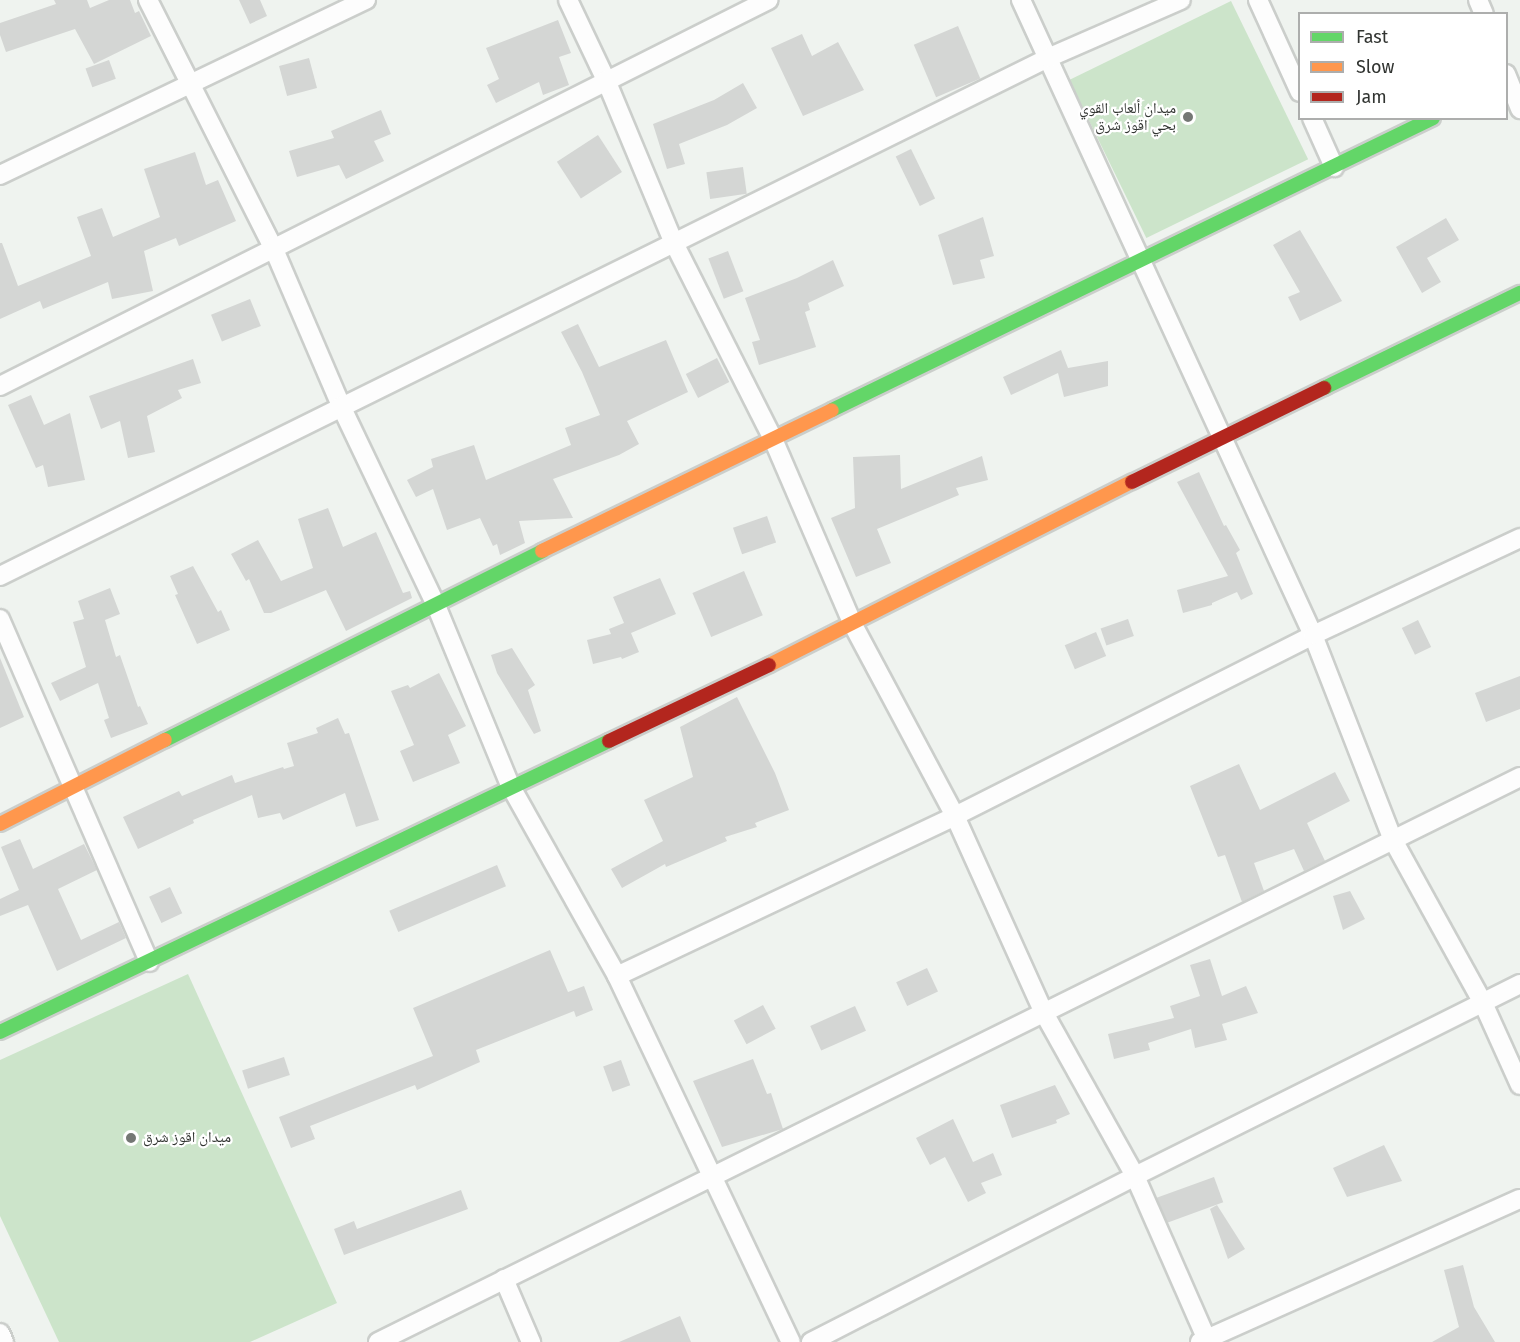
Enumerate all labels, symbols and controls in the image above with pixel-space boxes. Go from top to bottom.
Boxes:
legend [1298,12,1508,120]
text: Fast [1356,26,1388,48]
text: Slow [1356,56,1394,78]
text: Jam [1356,86,1387,108]
place label: ميدان ألعاب القوي بحي اقوز شرق [1079,99,1176,134]
marker: ميدان ألعاب القوي بحي اقوز شرق [1181,110,1195,124]
place label: ميدان اقوز شرق [143,1129,231,1147]
marker: ميدان اقوز شرق [124,1131,138,1145]

